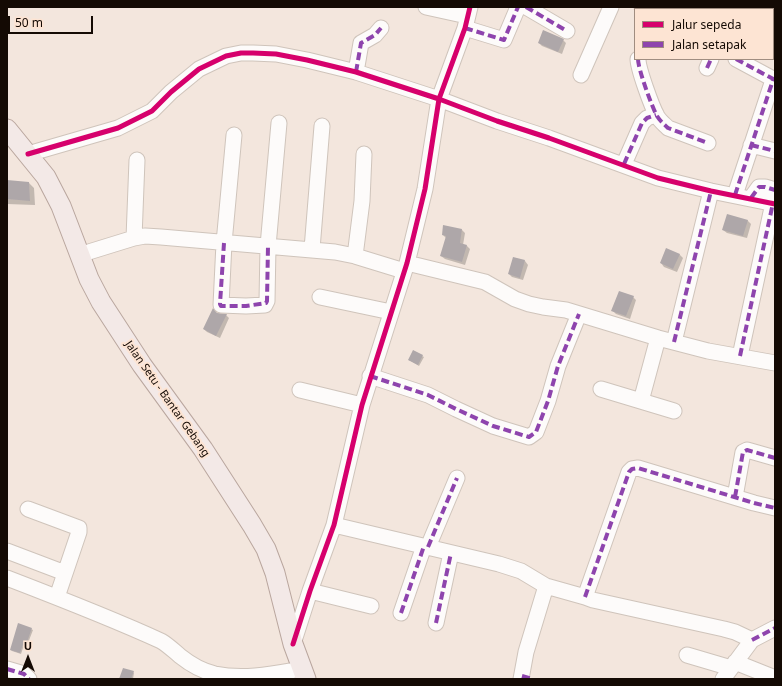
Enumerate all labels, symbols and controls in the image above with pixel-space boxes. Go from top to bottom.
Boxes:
scale bar [10,8,95,34]
legend [634,8,774,60]
text: 50 m [15,14,43,31]
text: Jalur sepeda [672,16,741,33]
text: Jalan setapak [672,36,746,53]
street label: Jalan Setu - Bantar Gebang [122,338,212,460]
north arrow [8,638,48,678]
text: U [24,638,32,653]

